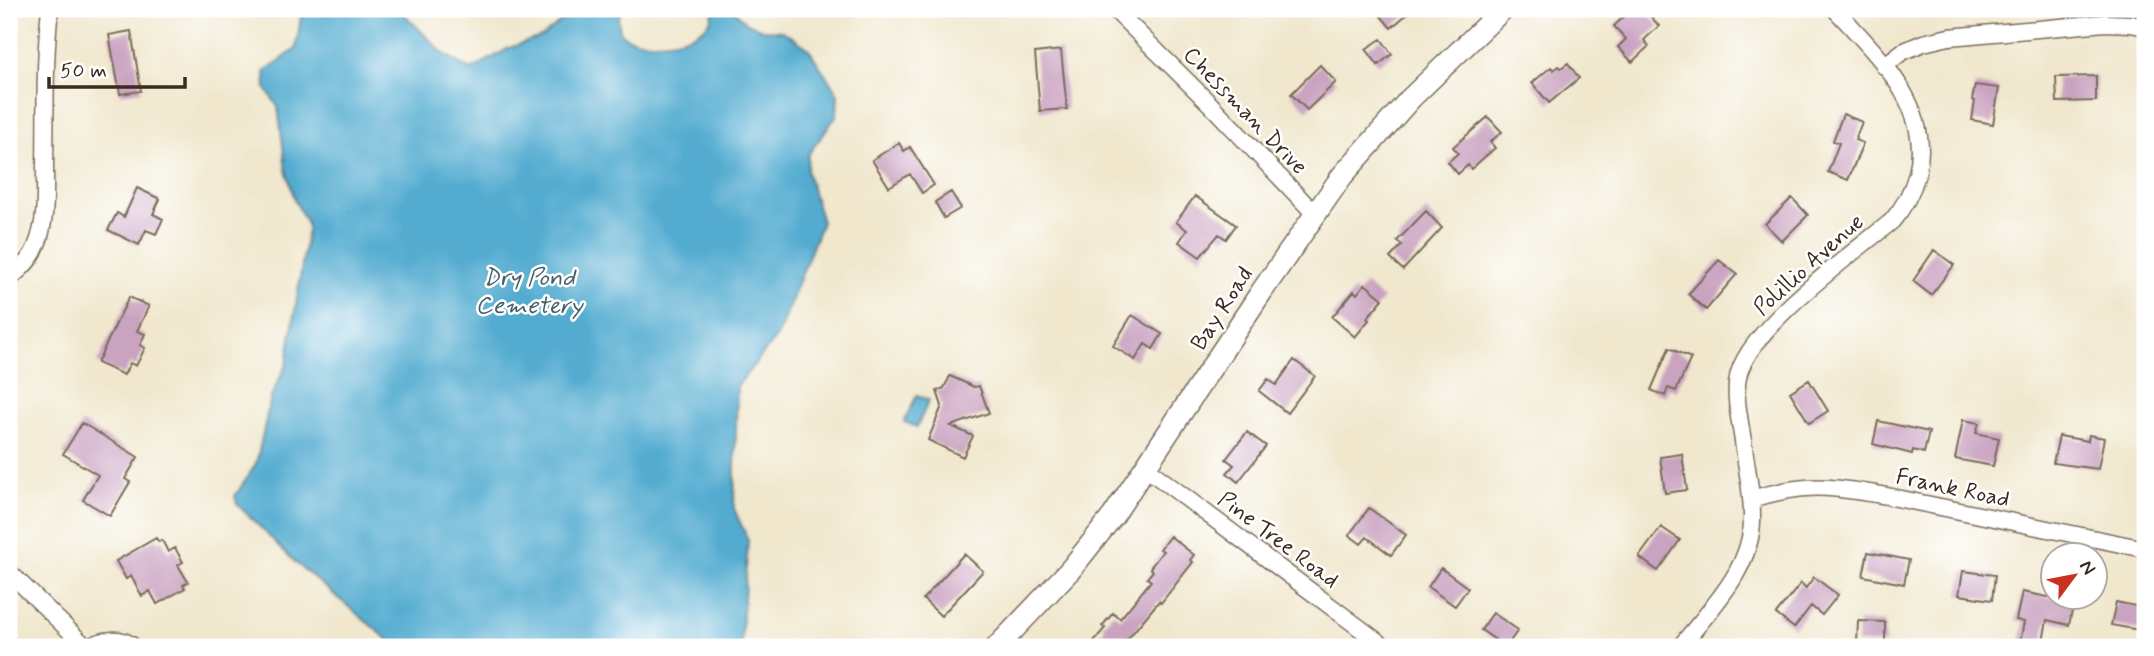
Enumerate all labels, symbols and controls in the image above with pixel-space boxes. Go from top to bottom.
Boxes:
street label: Chessman Drive [1176,41,1313,182]
scale bar [49,46,186,90]
text: 50 m [60,57,107,85]
street label: Polillio Avenue [1748,208,1871,323]
street label: Bay Road [1185,262,1261,357]
water label: Dry Pond Cemetery [475,263,584,322]
street label: Frank Road [1893,462,2012,516]
street label: Pine Tree Road [1211,485,1344,596]
north arrow [2038,540,2108,610]
text: N [2073,556,2101,580]

